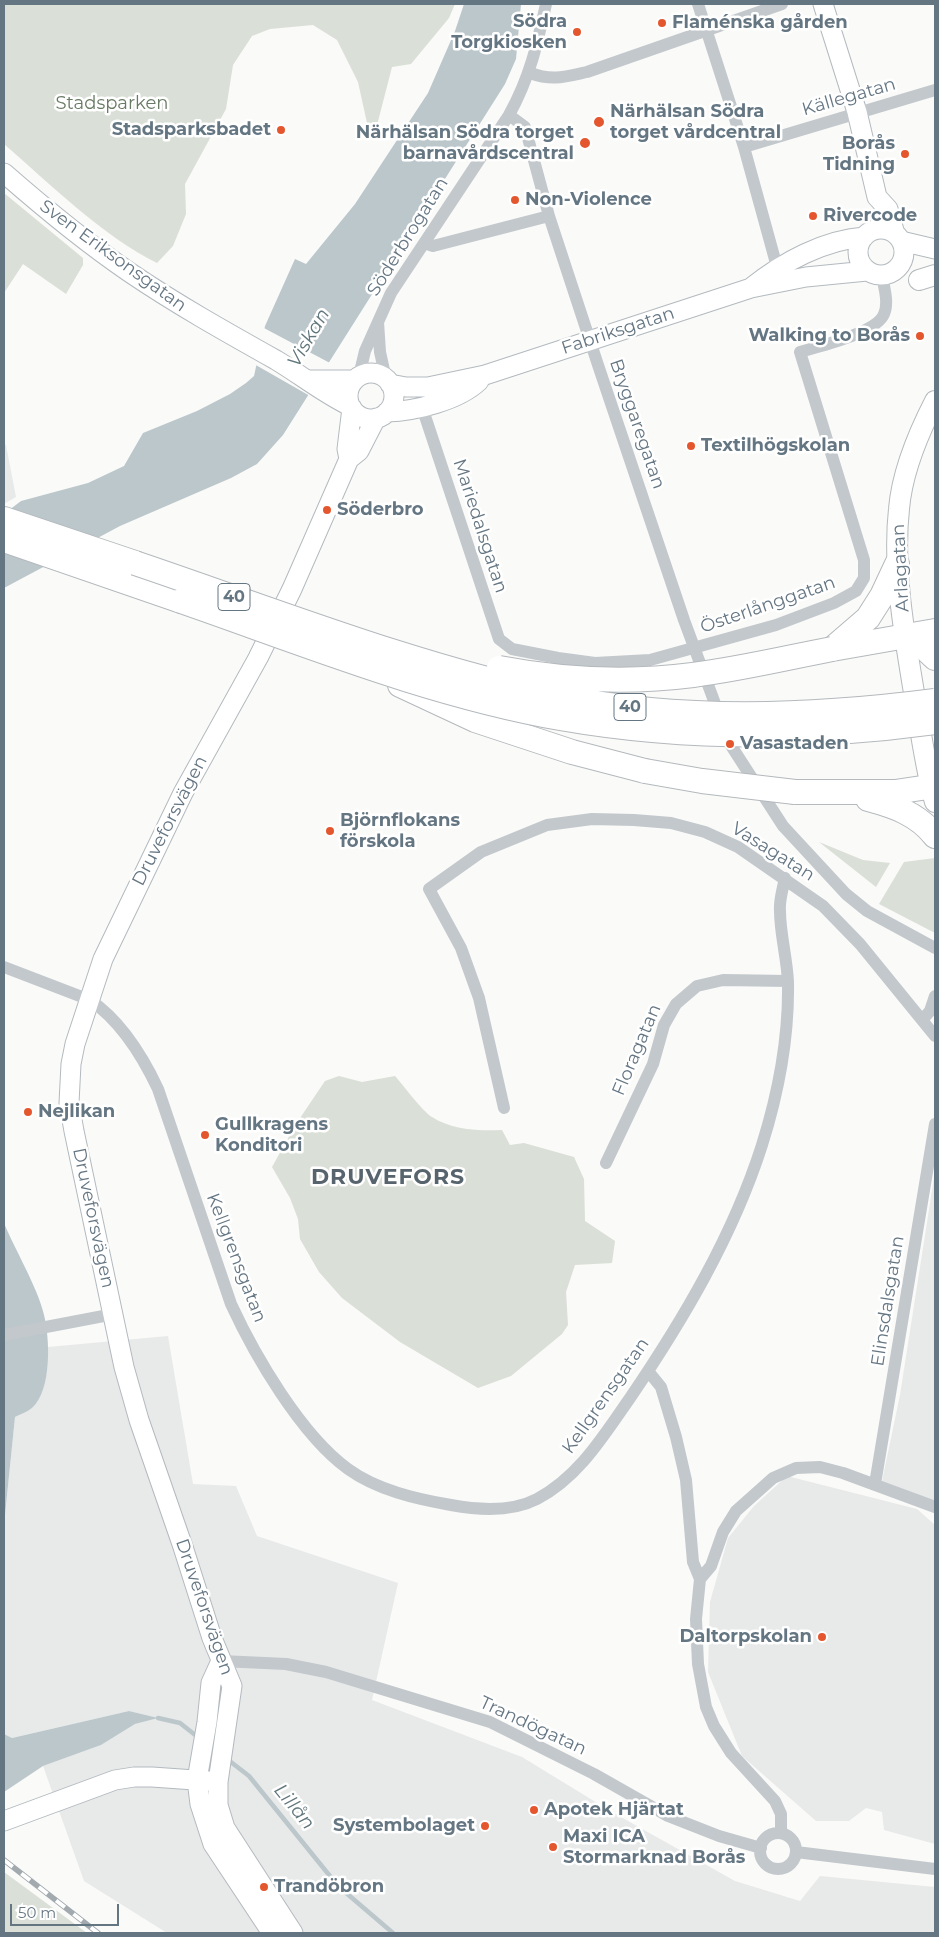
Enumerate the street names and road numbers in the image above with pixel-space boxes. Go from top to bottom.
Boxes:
street label: Källegatan [800,73,898,121]
street label: Söderbrogatan [363,174,453,300]
street label: Sven Eriksonsgatan [35,195,191,317]
street label: Fabriksgatan [559,303,677,359]
street label: Bryggaregatan [605,356,669,492]
street label: Mariedalsgatan [448,456,512,596]
street label: Arlagatan [888,523,914,613]
street label: Österlånggatan [698,572,838,638]
road number: 40 [218,584,250,610]
road number: 40 [614,694,646,720]
street label: Druveforsvägen [128,752,212,890]
street label: Vasagatan [727,818,819,886]
street label: Floragatan [608,1001,666,1099]
street label: Druveforsvägen [68,1146,118,1290]
street label: Kellgrensgatan [201,1190,271,1326]
street label: Elinsdalsgatan [867,1234,909,1368]
street label: Kellgrensgatan [558,1334,654,1458]
street label: Druveforsvägen [171,1536,237,1678]
street label: Trandögatan [476,1692,590,1760]

